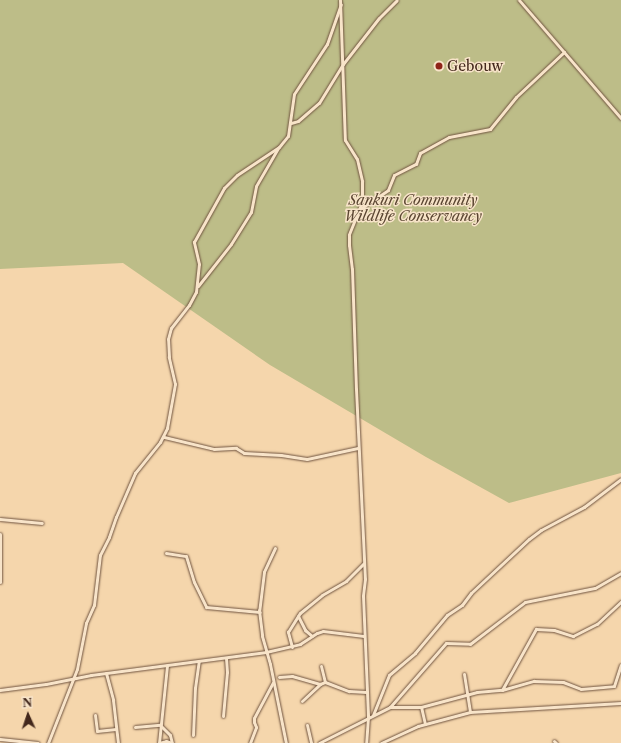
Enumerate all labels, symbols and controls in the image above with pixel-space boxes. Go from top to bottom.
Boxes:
place label: Gebouw [447,58,503,74]
marker: Gebouw [434,61,444,71]
park label: Sankuri Community Wildlife Conservancy [344,192,482,224]
north arrow [8,695,48,735]
text: N [22,696,33,710]

